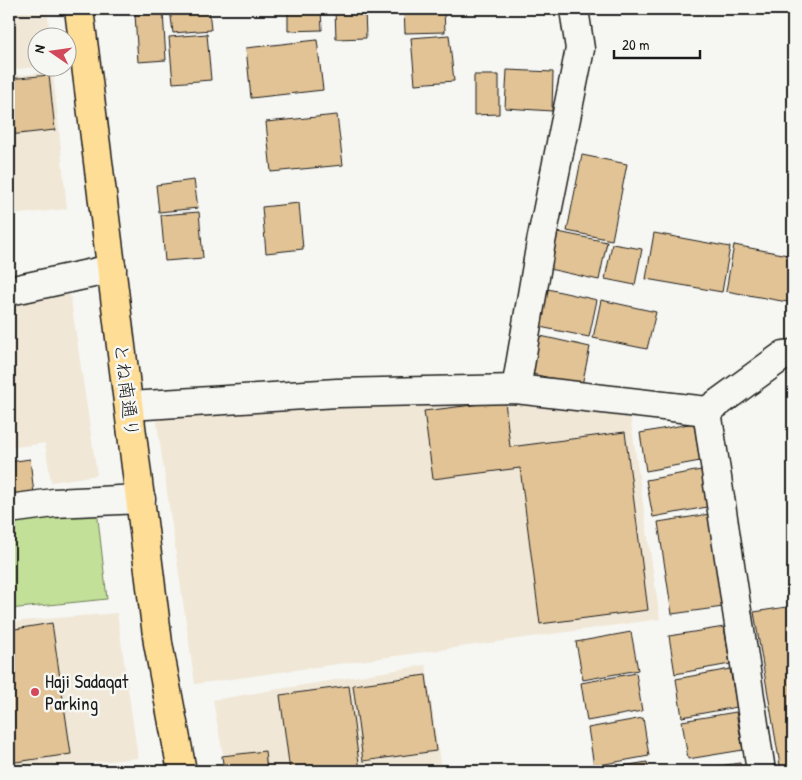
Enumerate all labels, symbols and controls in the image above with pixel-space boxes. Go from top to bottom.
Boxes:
north arrow [28,28,78,78]
scale bar [614,28,701,60]
text: 20 m [622,34,649,55]
text: N [29,43,49,55]
street label: とね南通り [108,341,146,439]
place label: Haji Sadaqat Parking [45,668,129,716]
marker: Haji Sadaqat Parking [29,686,41,698]

